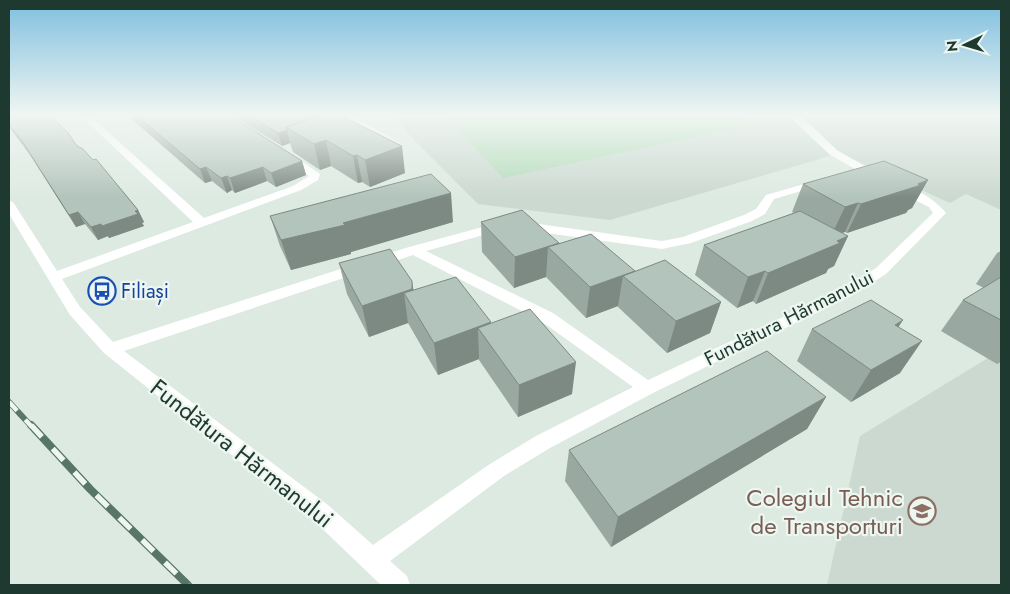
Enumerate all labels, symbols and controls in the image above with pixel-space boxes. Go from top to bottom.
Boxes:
north arrow [940,20,990,70]
text: N [942,40,962,53]
street label: Fundătura Hărmanului [699,263,879,373]
bus stop icon: Filiași [87,276,117,306]
place label: Filiași [121,277,169,306]
street label: Fundătura Hărmanului [143,370,341,536]
place label: Colegiul Tehnic de Transporturi [746,480,903,543]
school or university icon: Colegiul Tehnic de Transporturi [907,496,937,526]

